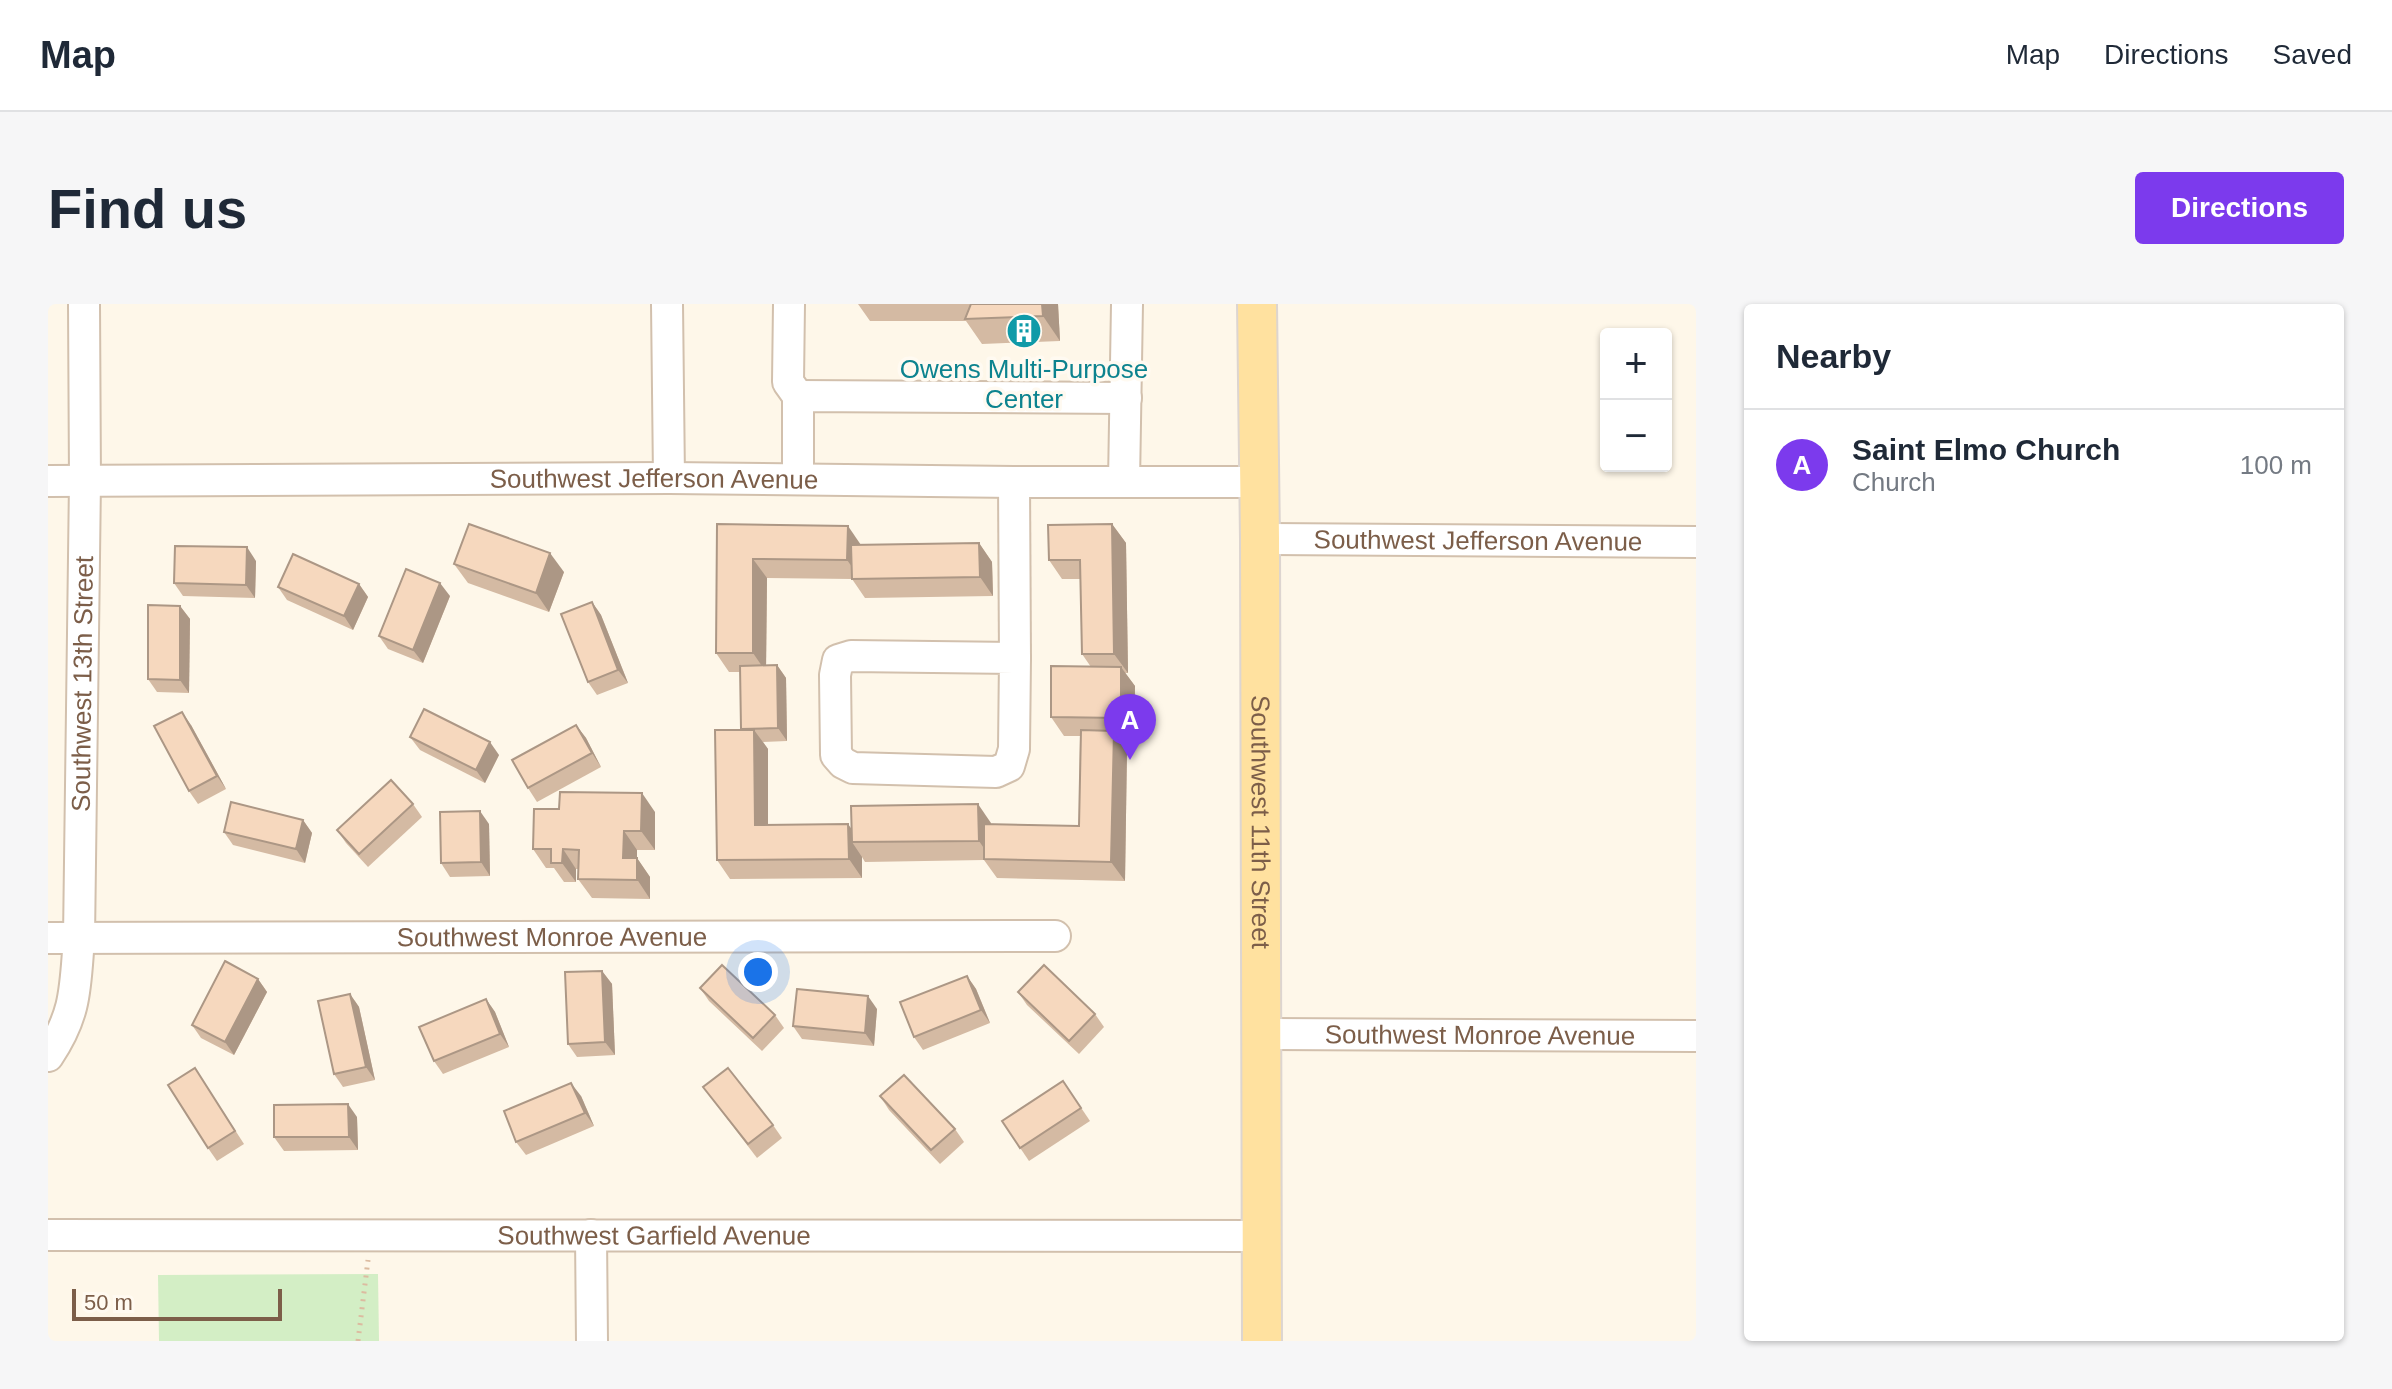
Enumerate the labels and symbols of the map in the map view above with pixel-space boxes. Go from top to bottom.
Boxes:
building icon: Owens Multi-Purpose Center [1005,312,1043,350]
place label: Owens Multi-Purpose Center [900,354,1148,414]
street label: Southwest Jefferson Avenue [490,463,819,495]
street label: Southwest Jefferson Avenue [1313,524,1642,557]
street label: Southwest 13th Street [66,555,99,812]
pin: A [1104,694,1156,760]
street label: Southwest 11th Street [1245,695,1276,950]
street label: Southwest Monroe Avenue [397,922,707,952]
your location [738,952,778,992]
street label: Southwest Monroe Avenue [1325,1019,1635,1051]
street label: Southwest Garfield Avenue [497,1220,811,1251]
scale bar [72,1285,282,1321]

